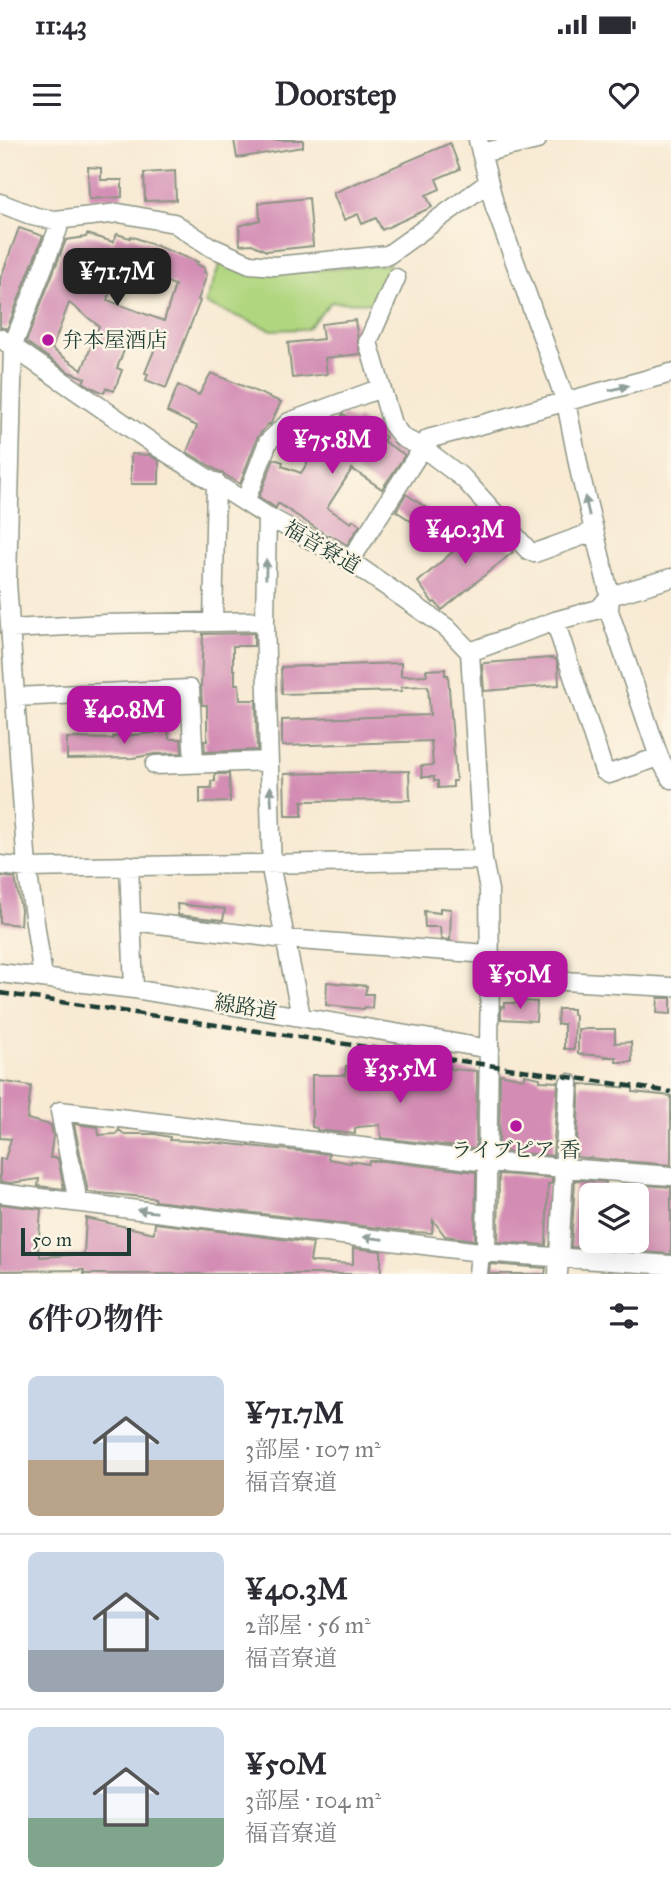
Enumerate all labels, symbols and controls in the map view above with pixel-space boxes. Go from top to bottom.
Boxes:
text: 11:43 [35,9,87,41]
text: Doorstep [274,75,397,114]
icon: menu [28,76,66,114]
icon: heart [605,76,643,114]
pin: ¥71.7M [60,248,174,308]
text: ¥71.7M [79,257,155,285]
place label: 弁本屋酒店 [62,327,167,353]
marker: 弁本屋酒店 [40,332,56,348]
one-way arrow [608,382,629,392]
pin: ¥75.8M [275,416,389,476]
text: ¥75.8M [293,425,371,453]
one-way arrow [581,495,592,517]
pin: ¥40.3M [408,506,522,566]
street label: 福音寮道 [279,515,365,579]
text: ¥40.3M [426,515,505,543]
one-way arrow [260,557,272,579]
pin: ¥40.8M [67,686,181,746]
text: ¥40.8M [83,695,165,723]
one-way arrow [265,784,276,806]
pin: ¥50M [479,952,561,1011]
text: ¥50M [489,960,551,988]
street label: 線路道 [213,989,279,1025]
pin: ¥35.5M [343,1046,457,1105]
text: ¥35.5M [363,1054,437,1082]
marker: ライブピア 香 [508,1118,524,1134]
place label: ライブピア 香 [451,1137,581,1163]
map controls [579,1183,649,1253]
button: layers [579,1183,649,1253]
one-way arrow [136,1206,158,1217]
scale bar [21,1225,131,1257]
text: 50 m [32,1228,72,1251]
one-way arrow [362,1233,384,1244]
icon: filters [605,1297,643,1335]
text: 6件の物件 [28,1301,163,1337]
text: ¥71.7M [245,1395,344,1431]
icon: home [84,1404,168,1488]
text: 3部屋 · 107 m² [245,1435,381,1463]
text: 福音寮道 [245,1468,337,1496]
text: ¥40.3M [245,1571,348,1607]
icon: home [84,1580,168,1664]
text: 2部屋 · 56 m² [245,1611,371,1639]
text: 福音寮道 [245,1644,337,1672]
text: ¥50M [245,1746,327,1782]
icon: home [84,1755,168,1839]
text: 3部屋 · 104 m² [245,1786,381,1814]
text: 福音寮道 [245,1819,337,1847]

